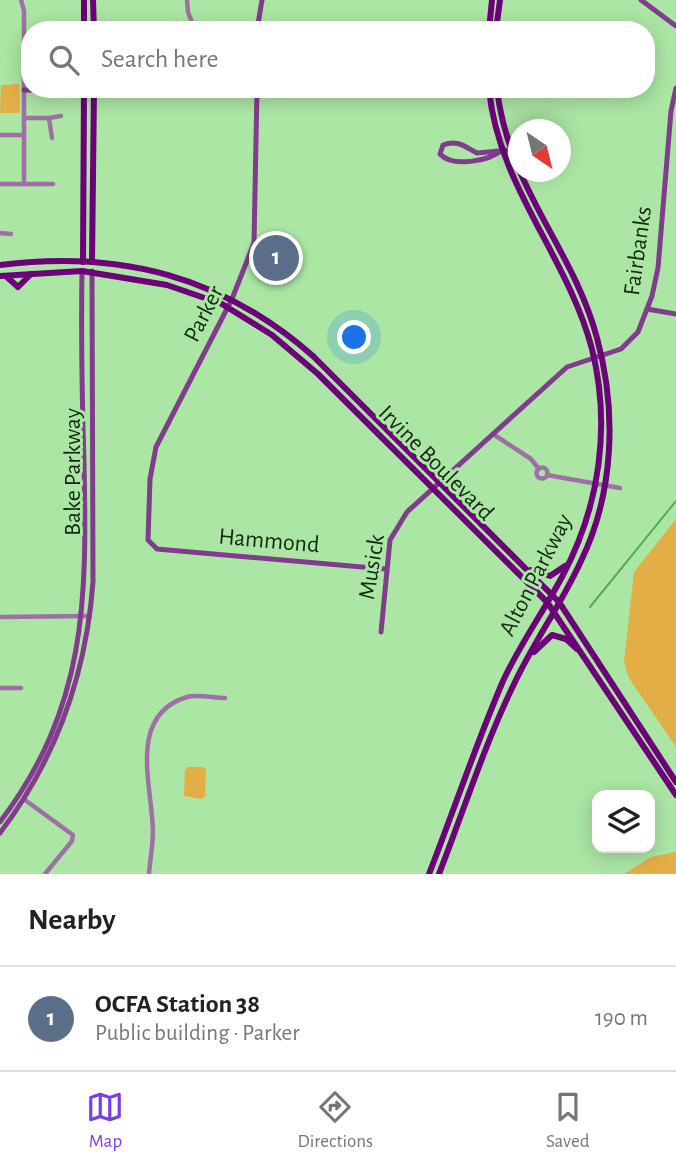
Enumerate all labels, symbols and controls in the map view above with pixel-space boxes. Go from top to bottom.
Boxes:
search box [21,21,655,98]
icon: search [45,41,83,79]
text: Search here [101,46,219,72]
north arrow [508,119,571,182]
street label: Fairbanks [620,205,656,297]
pin: 1 [253,232,299,284]
street label: Parker [180,282,228,346]
your location [337,320,371,354]
street label: Irvine Boulevard [374,401,498,525]
street label: Bake Parkway [61,408,85,536]
street label: Alton Parkway [495,510,577,640]
street label: Hammond [217,525,321,557]
street label: Musick [355,533,389,601]
map controls [592,790,655,853]
button: layers [592,790,655,853]
text: Nearby [28,905,116,935]
text: OCFA Station 38 [95,991,260,1017]
text: 1 [47,1007,55,1030]
text: 190 m [595,1007,648,1030]
text: Public building · Parker [95,1022,300,1045]
tab: Map [86,1088,124,1153]
tab: Directions [297,1088,373,1153]
tab: Saved [546,1088,590,1153]

